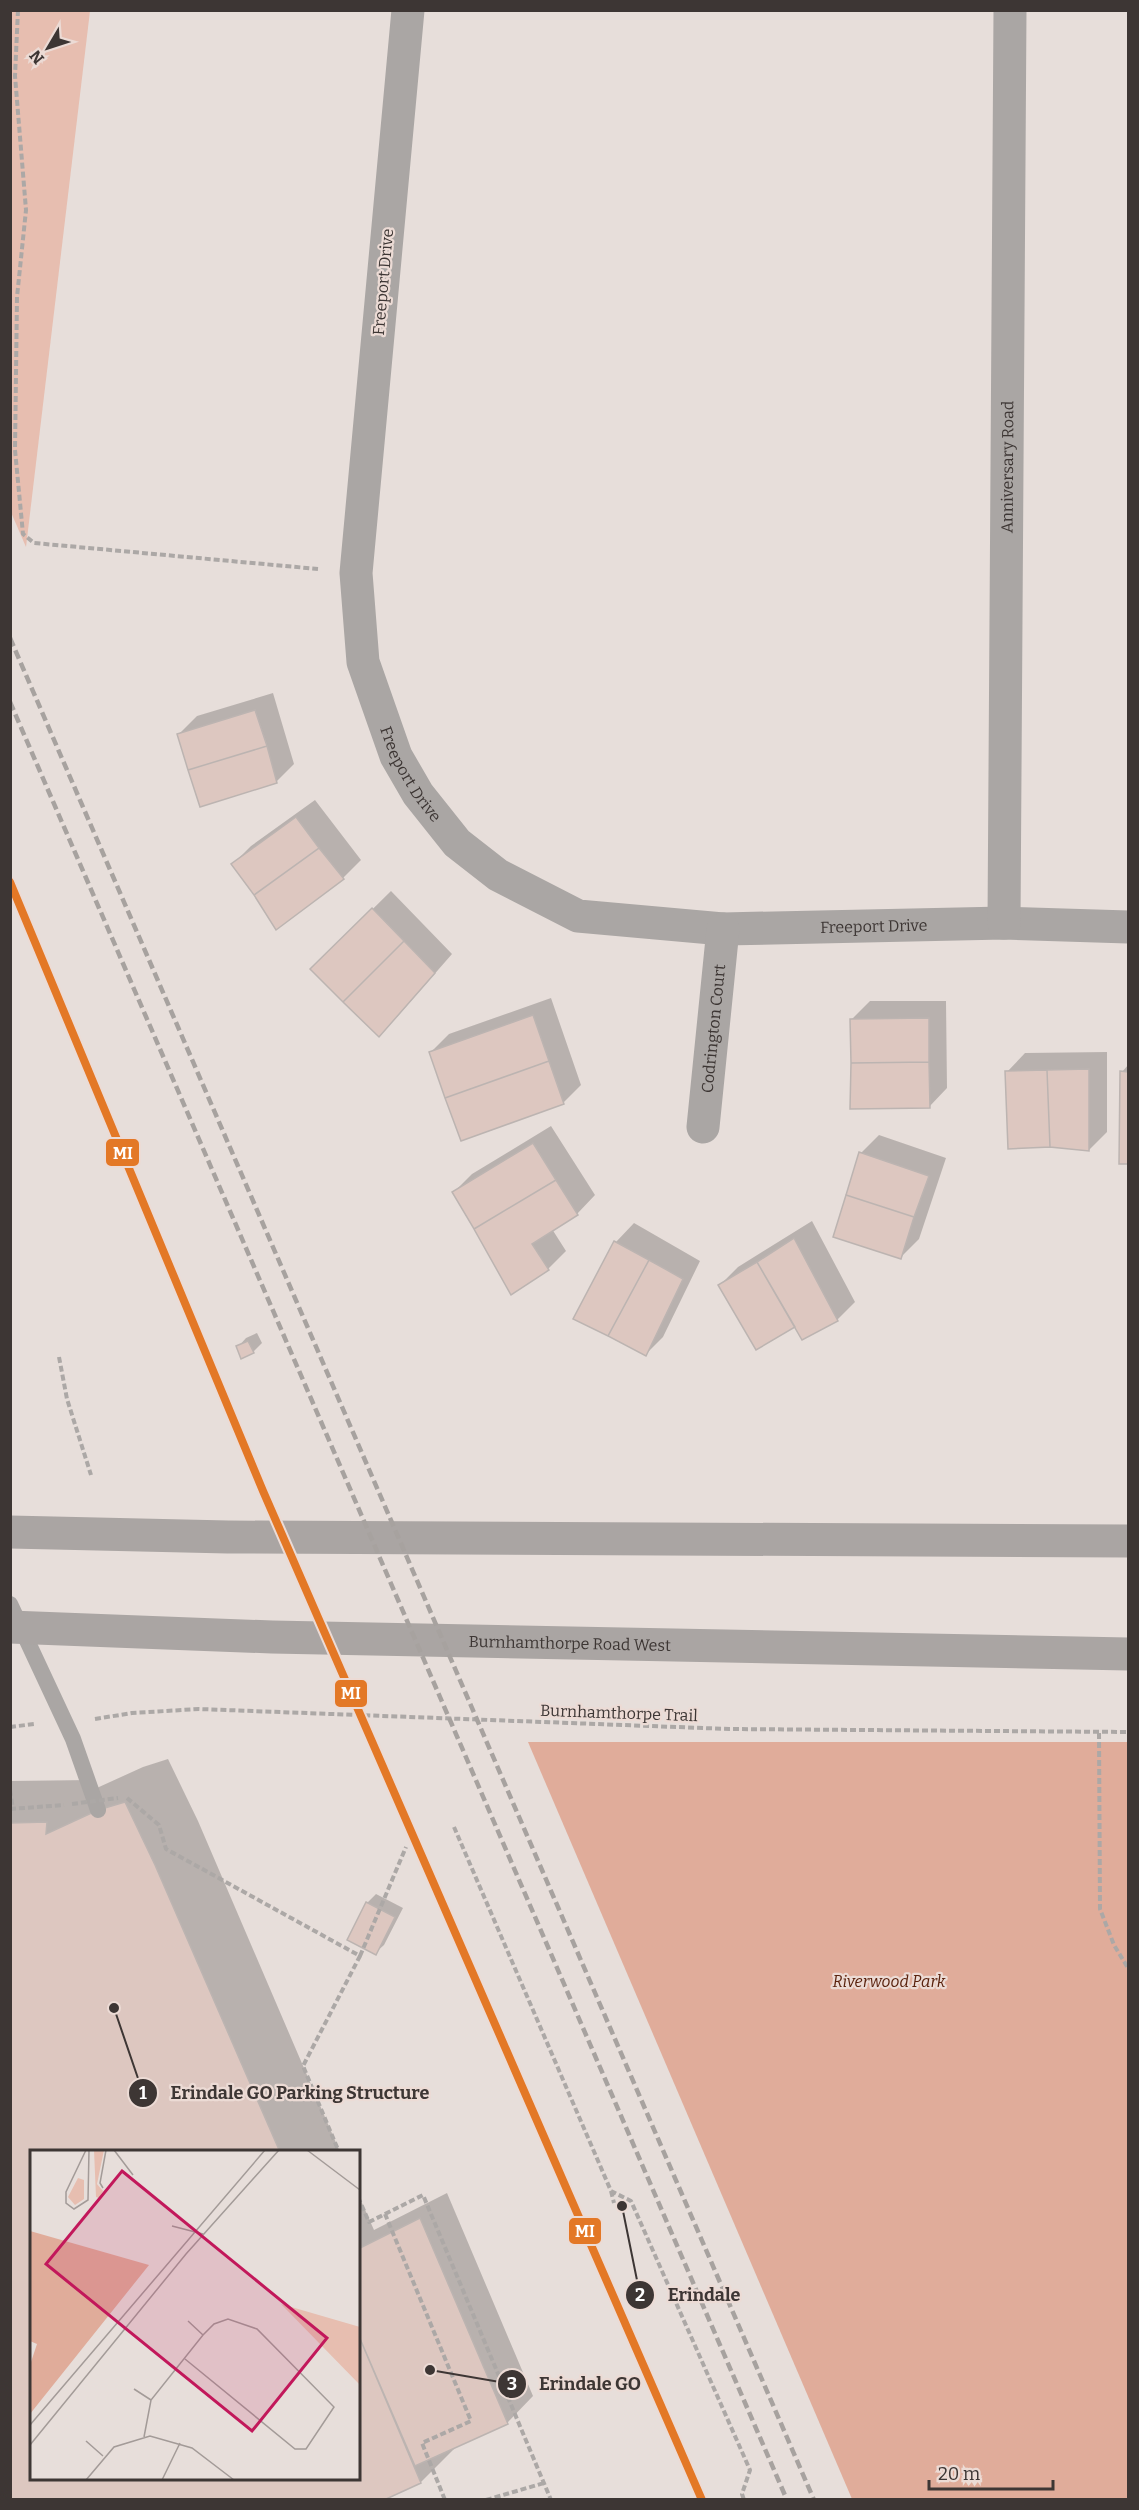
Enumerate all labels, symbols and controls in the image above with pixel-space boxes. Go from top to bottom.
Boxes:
north arrow [18,18,78,78]
text: N [25,46,48,68]
street label: Freeport Drive [369,228,397,336]
street label: Anniversary Road [997,400,1017,533]
street label: Freeport Drive [377,724,446,825]
street label: Freeport Drive [820,915,927,936]
street label: Codrington Court [697,963,729,1094]
line badge: MI [105,1138,140,1167]
text: MI [113,1144,133,1163]
street label: Burnhamthorpe Road West [468,1631,671,1654]
line badge: MI [334,1679,368,1708]
text: MI [341,1684,361,1703]
street label: Burnhamthorpe Trail [540,1701,699,1725]
park label: Riverwood Park [833,1972,946,1991]
callout: Erindale GO Parking Structure [128,2075,441,2111]
text: 1 [139,2082,147,2104]
text: Erindale GO Parking Structure [171,2082,429,2104]
inset map [30,2150,360,2480]
line badge: MI [568,2217,602,2245]
text: MI [575,2222,595,2241]
callout: Erindale [625,2277,752,2313]
text: 2 [635,2284,645,2306]
text: Erindale [668,2284,740,2306]
callout: Erindale GO [497,2366,653,2402]
text: 3 [507,2373,517,2395]
text: Erindale GO [539,2373,641,2395]
scale bar [929,2453,1054,2491]
text: 20 m [938,2463,980,2485]

